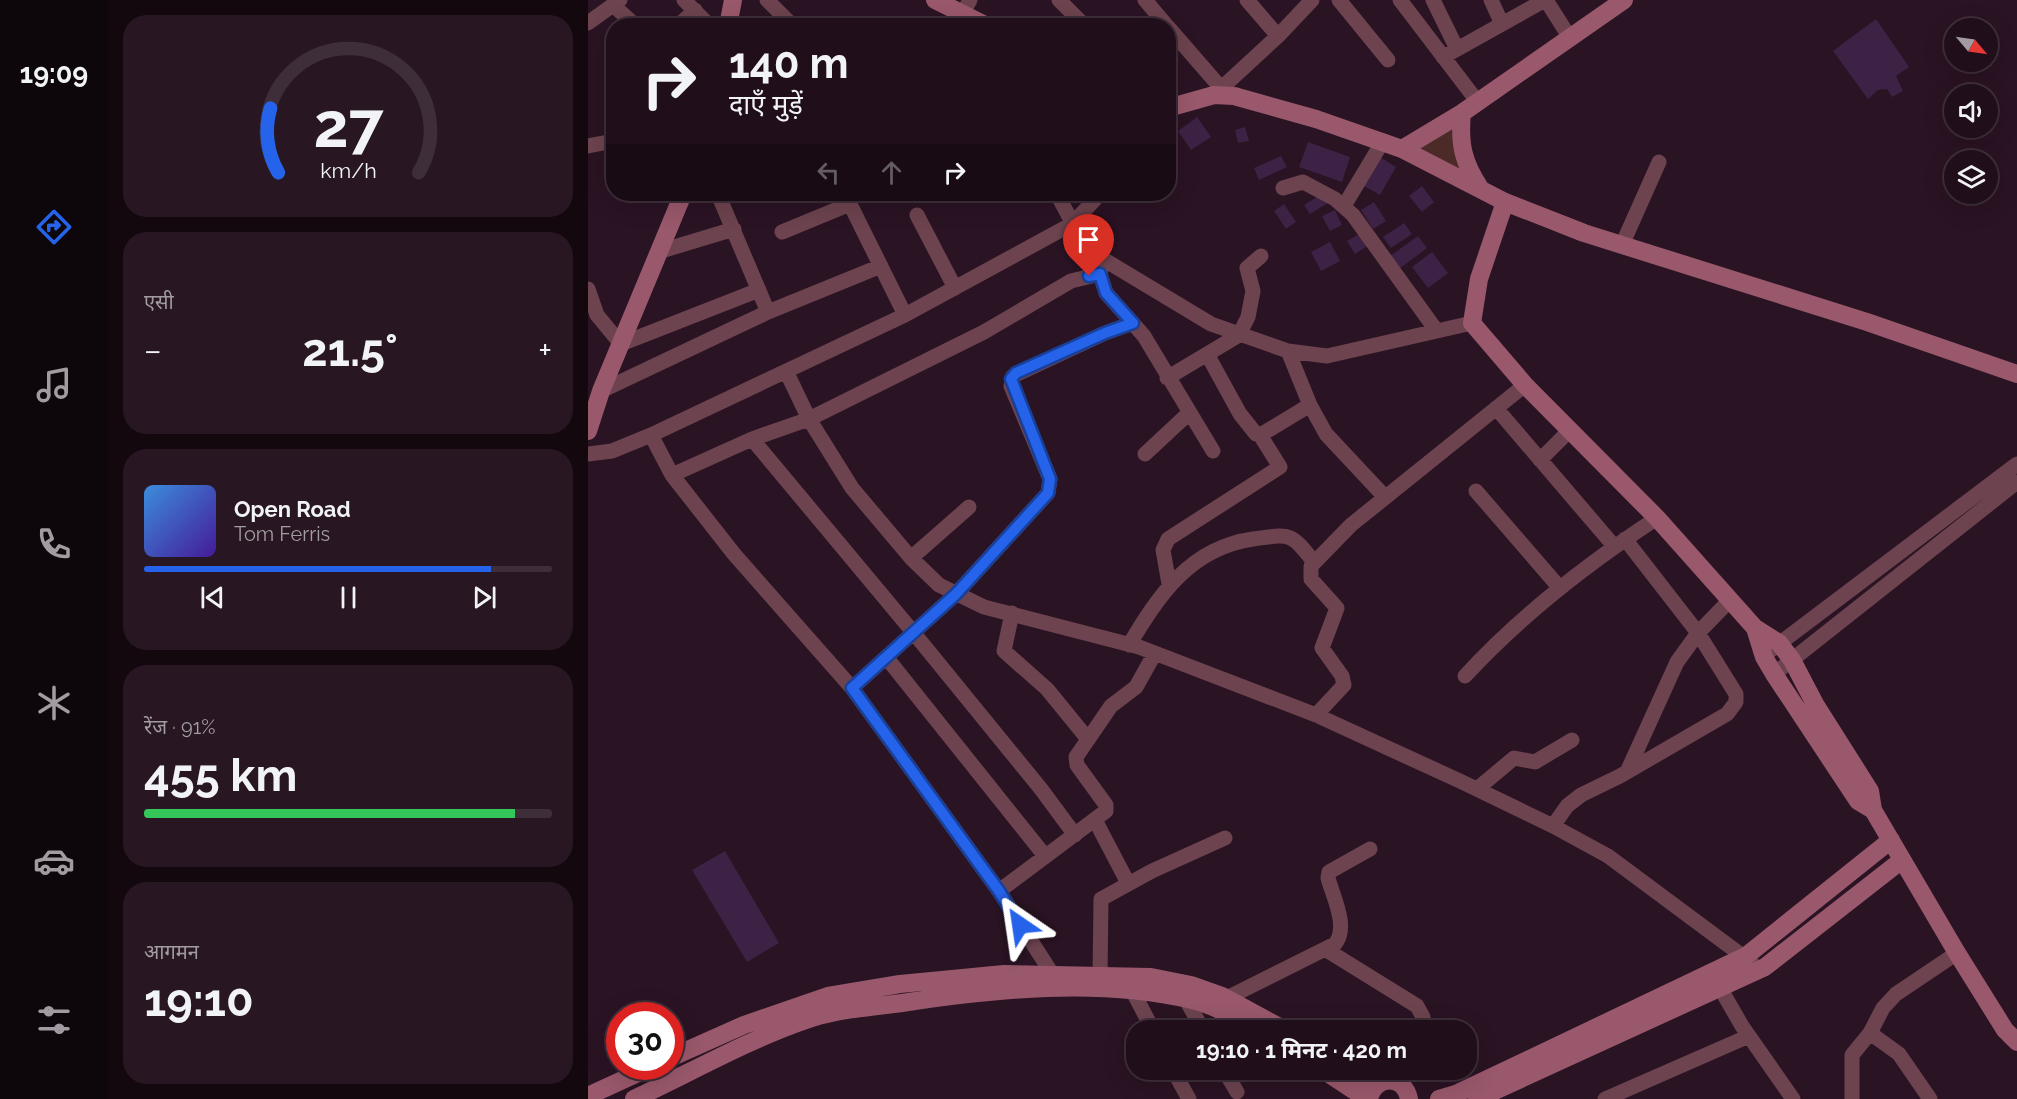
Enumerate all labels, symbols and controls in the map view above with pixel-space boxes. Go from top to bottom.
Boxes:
north arrow [1944,18,1998,72]
map controls [1944,18,1998,204]
text: 140 m [729,39,849,88]
icon: right [630,42,708,120]
text: 19:09 [20,58,88,89]
button: sound [1944,84,1998,138]
text: 27 [313,88,384,162]
text: दाएँ मुड़ें [729,89,803,120]
button: layers [1944,150,1998,204]
icon: left [812,156,845,189]
icon: ahead [875,156,908,189]
icon: right [938,156,971,189]
text: km/h [320,158,376,183]
icon: directions [33,206,75,248]
pin [1063,214,1114,276]
icon: arrive [1072,223,1105,256]
text: एसी [144,290,174,314]
text: 21.5° [302,324,398,377]
text: − [144,331,162,370]
text: + [538,331,552,370]
icon: music [33,364,75,406]
text: Open Road [234,496,351,522]
text: Tom Ferris [234,522,330,546]
icon: phone [33,523,75,565]
icon: previous [196,581,229,614]
icon: pause [332,581,365,614]
icon: next [468,581,501,614]
icon: climate [33,682,75,724]
text: रेंज · 91% [144,715,216,739]
text: 455 km [144,749,297,802]
icon: car [33,840,75,882]
position arrow [988,893,1052,957]
text: आगमन [144,940,199,964]
text: 19:10 [144,974,254,1027]
icon: filters [33,999,75,1041]
speed limit sign: 30 [606,1002,684,1080]
text: 19:10 · 1 मिनट · 420 m [1196,1037,1407,1063]

